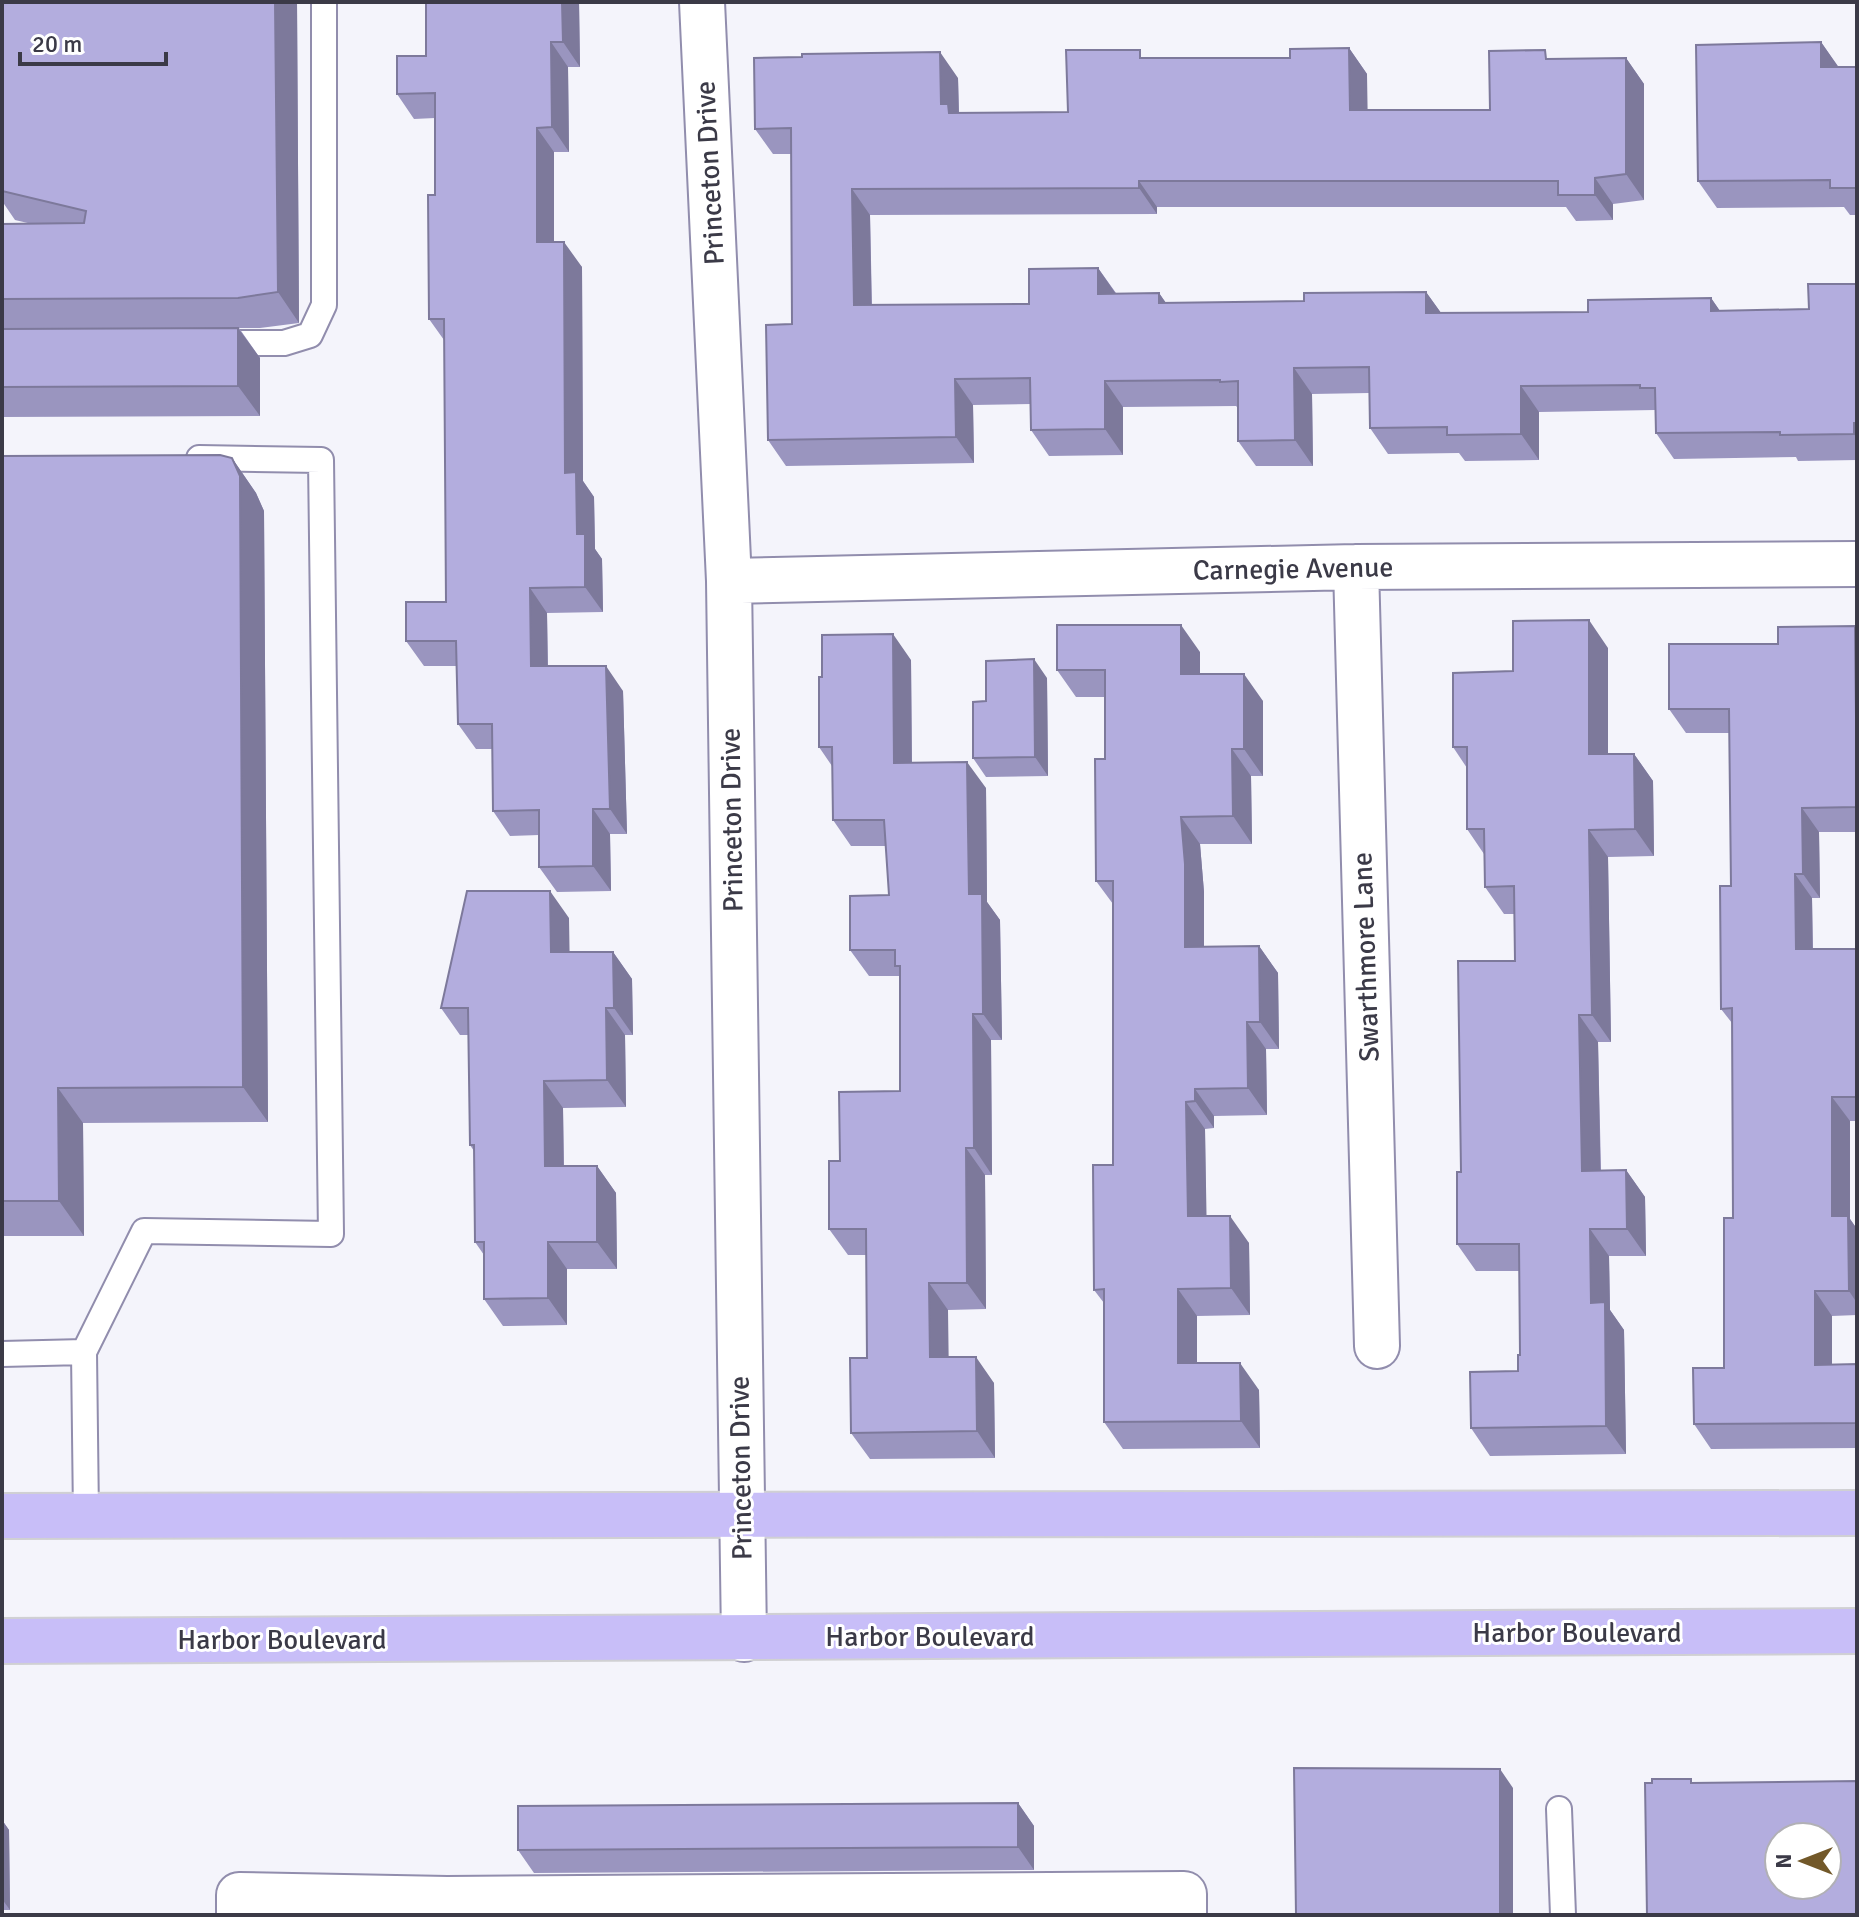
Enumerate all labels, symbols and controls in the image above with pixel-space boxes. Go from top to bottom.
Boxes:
scale bar [20,16,166,66]
text: 20 m [32,29,82,59]
street label: Princeton Drive [688,80,732,266]
street label: Carnegie Avenue [1192,550,1394,588]
street label: Princeton Drive [713,728,751,912]
street label: Swarthmore Lane [1345,852,1387,1062]
street label: Princeton Drive [722,1376,760,1560]
street label: Harbor Boulevard [1472,1616,1682,1650]
street label: Harbor Boulevard [825,1620,1035,1654]
street label: Harbor Boulevard [177,1623,387,1657]
north arrow [1763,1821,1843,1901]
text: N [1770,1853,1797,1869]

